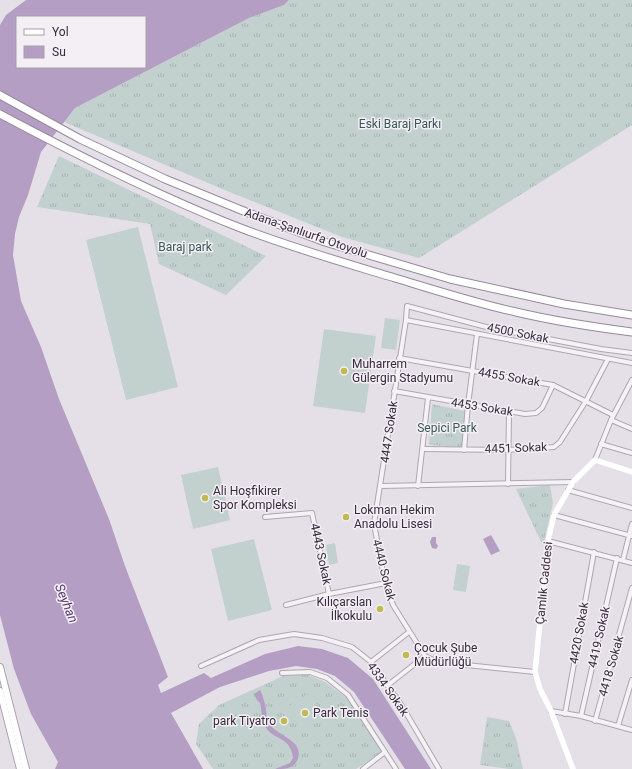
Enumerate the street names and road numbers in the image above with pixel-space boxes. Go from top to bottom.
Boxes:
street label: Adana-Şanlıurfa Otoyolu [243,205,369,261]
street label: 4500 Sokak [486,320,551,346]
street label: 4455 Sokak [477,365,542,389]
street label: 4453 Sokak [450,395,515,419]
street label: 4447 Sokak [378,399,400,464]
street label: 4451 Sokak [484,440,548,456]
street label: 4443 Sokak [308,522,335,587]
street label: 4440 Sokak [370,538,399,603]
street label: Çamlık Caddesi [533,541,555,625]
street label: 4420 Sokak [567,600,591,665]
street label: 4419 Sokak [585,604,613,669]
street label: 4418 Sokak [596,633,627,698]
street label: 4334 Sokak [364,659,412,719]

